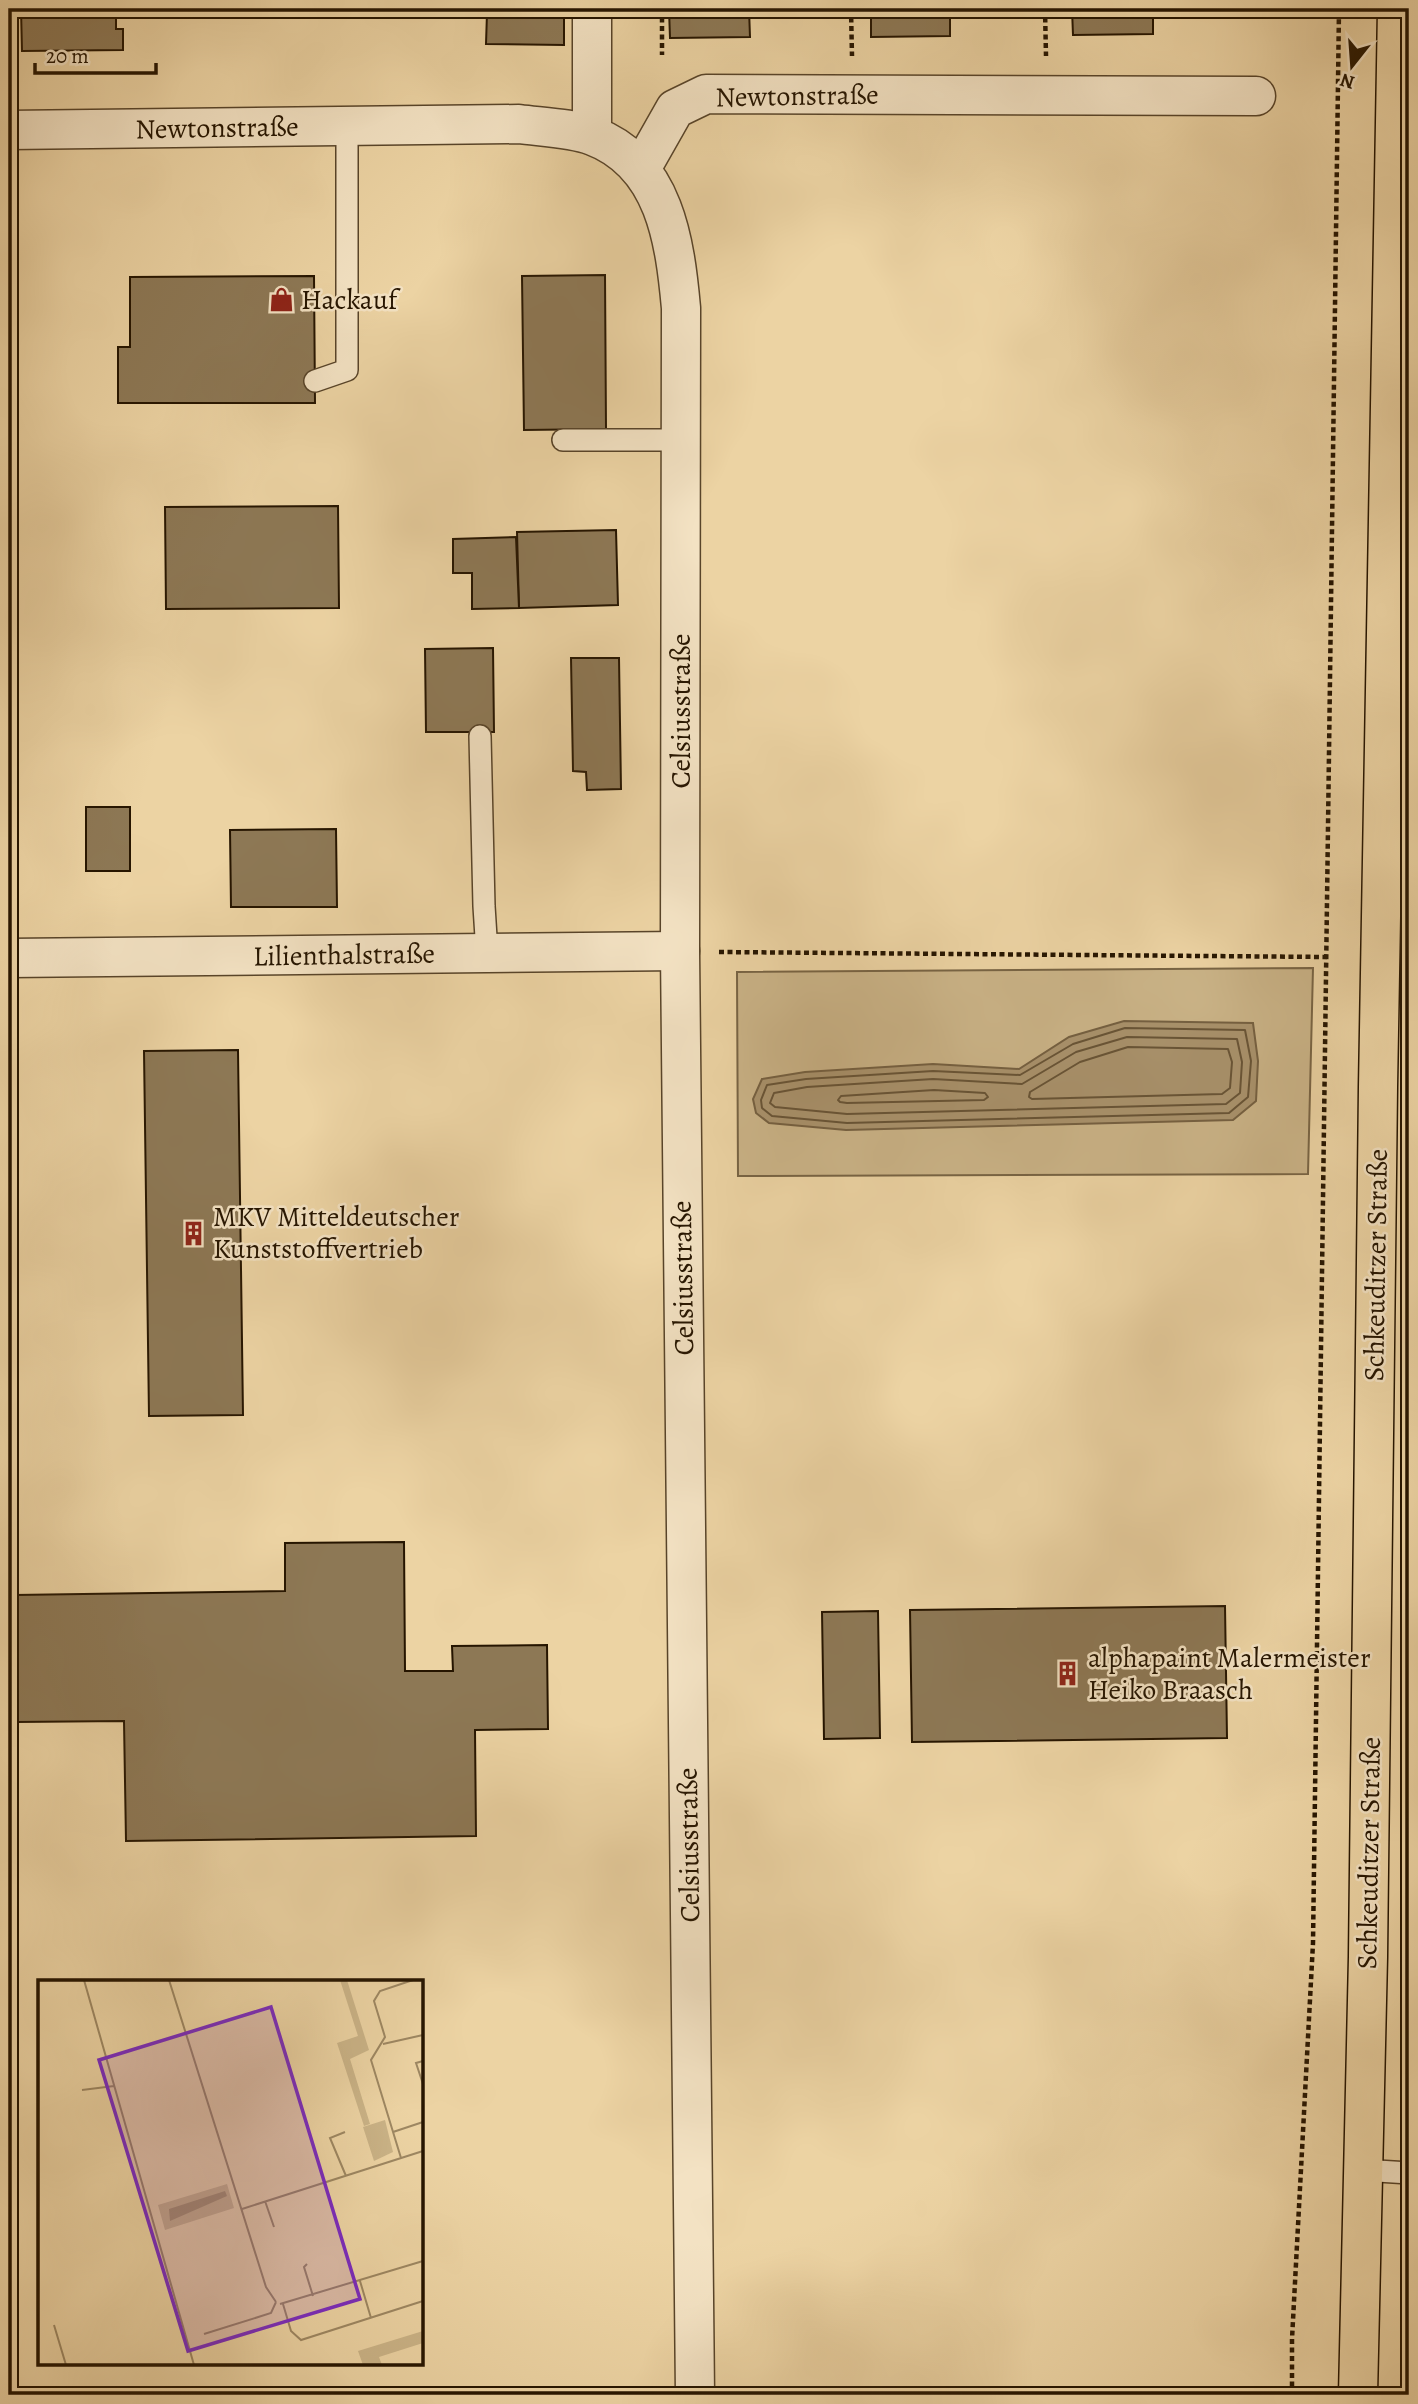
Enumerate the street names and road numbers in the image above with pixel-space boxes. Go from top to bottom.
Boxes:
street label: Newtonstraße [715,76,879,116]
street label: Newtonstraße [135,108,299,148]
street label: Celsiusstraße [662,634,700,788]
street label: Lilienthalstraße [253,934,435,976]
street label: Schkeuditzer Straße [1355,1148,1397,1382]
street label: Celsiusstraße [663,1200,703,1356]
street label: Schkeuditzer Straße [1348,1736,1390,1970]
street label: Celsiusstraße [669,1767,709,1923]

